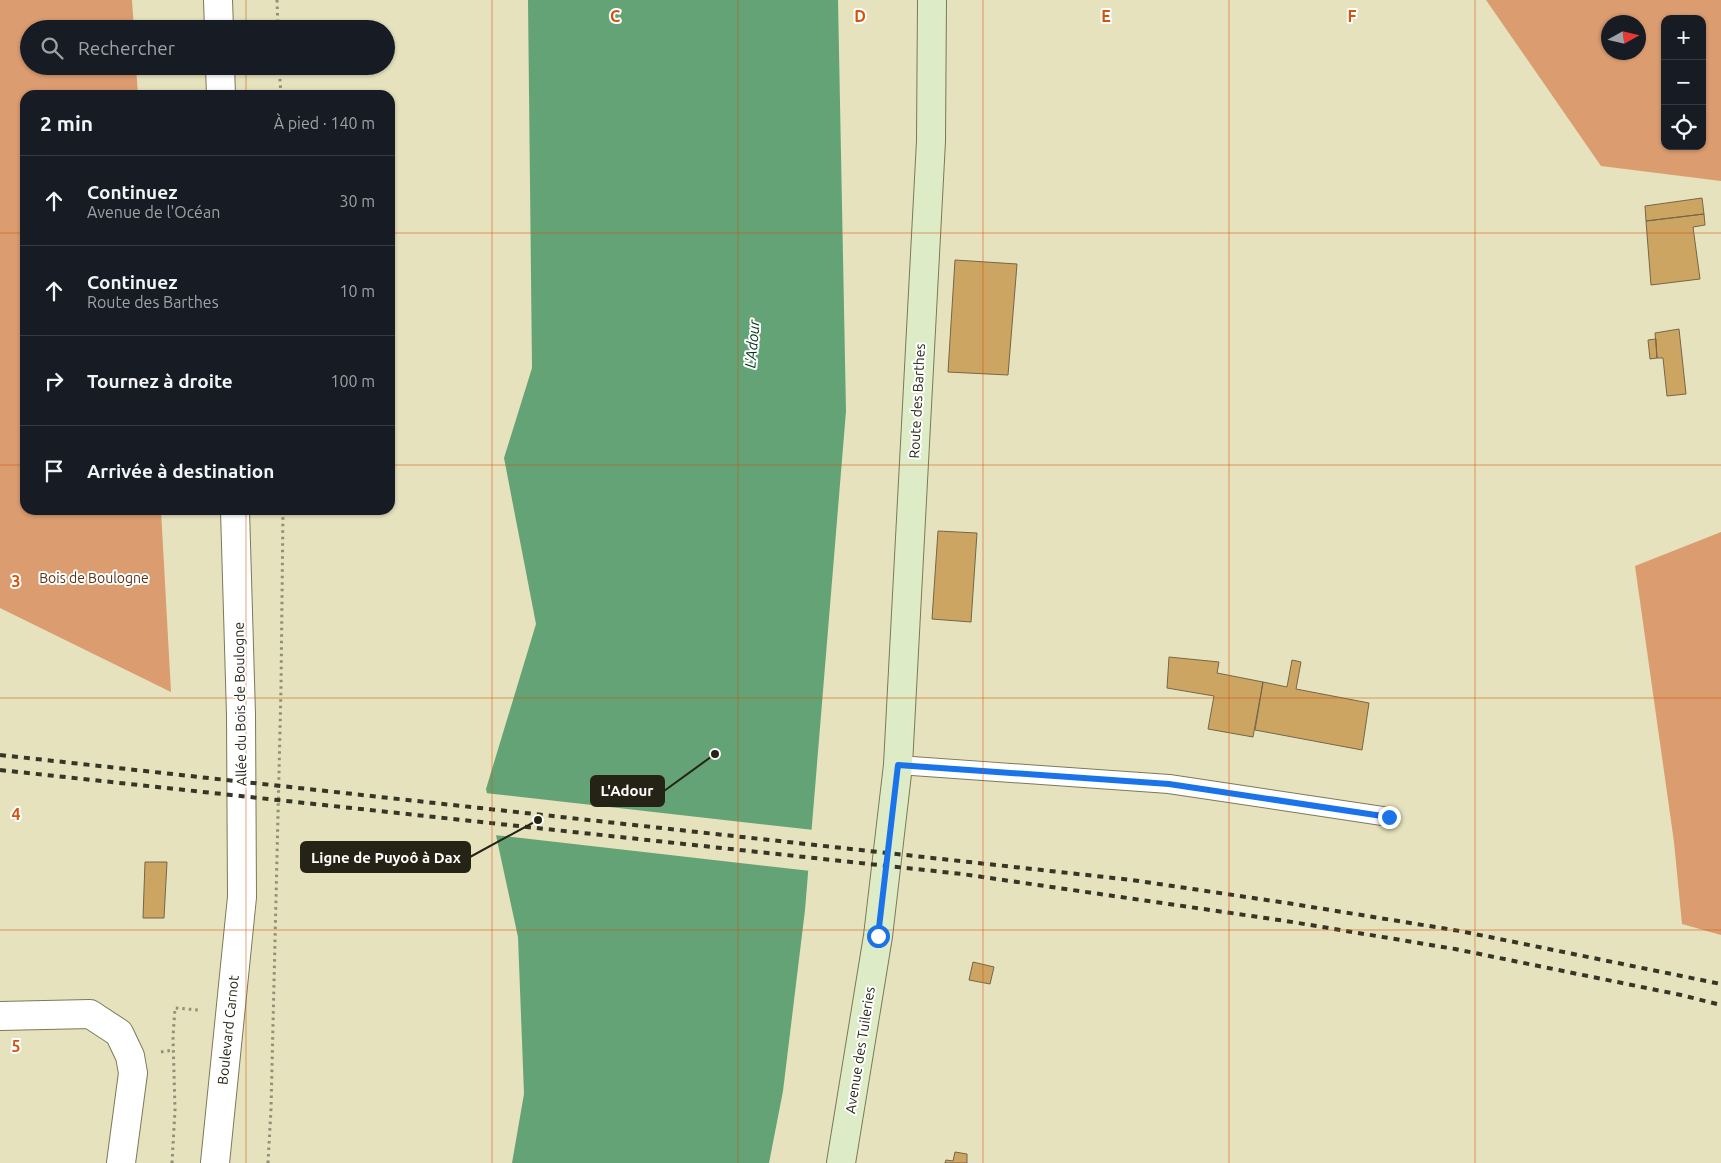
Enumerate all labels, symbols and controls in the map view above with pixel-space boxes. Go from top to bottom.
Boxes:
text: C [610,7,620,25]
text: D [854,7,866,25]
text: E [1101,7,1111,25]
text: F [1348,7,1357,25]
north arrow [1601,15,1646,60]
map controls [1661,15,1706,150]
button: + [1661,15,1706,60]
search box [20,20,395,75]
icon: search [38,34,66,62]
text: Rechercher [78,37,175,59]
button: − [1661,60,1706,105]
button: locate [1661,105,1706,150]
text: 2 min [40,111,93,135]
text: À pied · 140 m [274,114,375,132]
text: Continuez [87,181,177,203]
icon: ahead [40,187,68,215]
text: 30 m [339,192,375,210]
text: Avenue de l'Océan [87,203,220,221]
text: Continuez [87,271,177,293]
icon: ahead [40,277,68,305]
text: 10 m [339,282,375,300]
text: Route des Barthes [87,293,219,311]
water label: L'Adour [741,318,763,369]
street label: Route des Barthes [906,343,928,459]
icon: right [40,367,68,395]
text: Tournez à droite [87,370,233,392]
text: 100 m [330,372,375,390]
icon: arrive [40,457,68,485]
text: Arrivée à destination [87,460,274,482]
park label: Bois de Boulogne [39,570,149,586]
text: 3 [11,572,21,590]
street label: Allée du Bois de Boulogne [231,622,249,786]
callout: L'Adour [591,776,664,806]
text: L'Adour [601,782,654,799]
text: 4 [11,805,21,823]
route end [1378,806,1401,829]
callout: Ligne de Puyoô à Dax [301,842,470,872]
text: Ligne de Puyoô à Dax [311,849,461,866]
route start [867,925,890,948]
street label: Boulevard Carnot [214,974,242,1086]
street label: Avenue des Tuileries [842,985,878,1115]
text: 5 [11,1037,21,1055]

